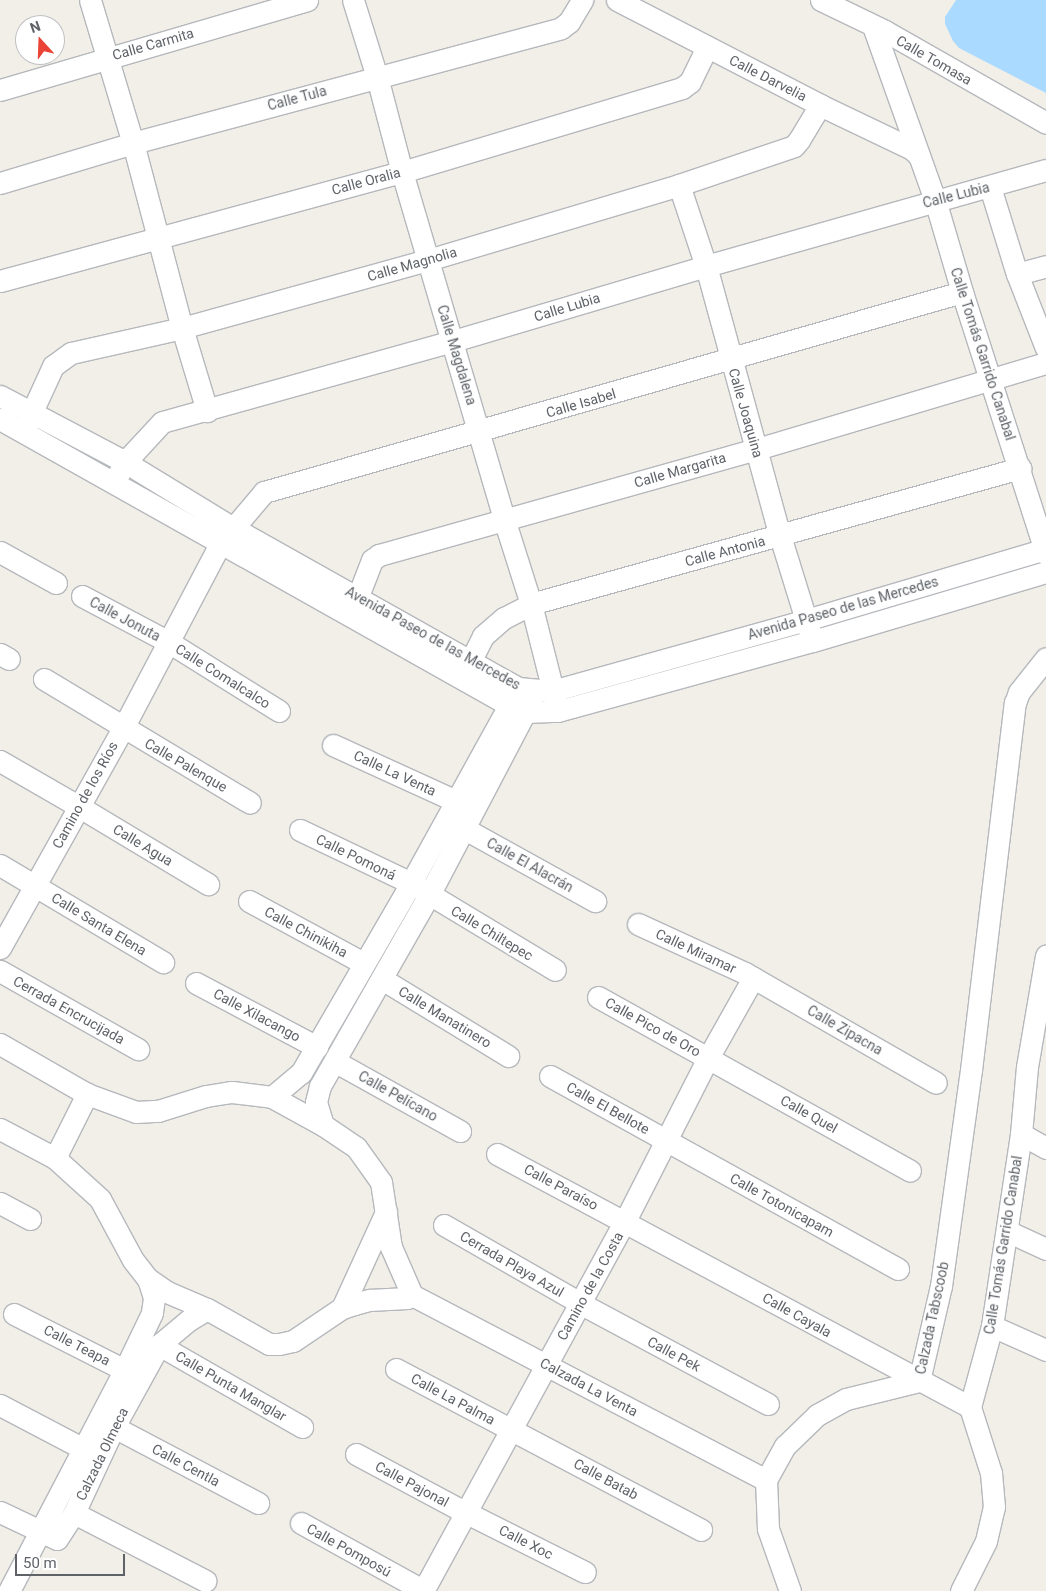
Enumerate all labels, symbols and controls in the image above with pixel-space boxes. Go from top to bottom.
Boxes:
north arrow [15,15,65,65]
text: N [28,18,43,36]
street label: Calle Carmita [110,24,196,64]
street label: Calle Tomasa [893,32,975,88]
street label: Calle Darvelia [726,51,810,105]
street label: Calle Tula [265,82,329,114]
street label: Calle Oralia [330,164,402,198]
street label: Calle Lubia [921,179,991,211]
street label: Calle Magnolia [365,243,459,285]
street label: Calle Tomás Garrido Canabal [947,265,1019,443]
street label: Calle Lubia [532,289,602,325]
street label: Calle Magdalena [434,303,480,407]
street label: Calle Joaquina [725,366,767,460]
street label: Calle Isabel [544,385,618,421]
street label: Calle Margarita [632,449,728,491]
street label: Calle Antonia [683,532,767,570]
street label: Avenida Paseo de las Mercedes [746,573,940,643]
street label: Avenida Paseo de las Mercedes [343,583,523,693]
street label: Calle Jonuta [87,593,163,645]
street label: Calle Comalcalco [173,640,273,712]
street label: Calle Palenque [142,735,230,795]
street label: Camino de los Ríos [49,739,121,851]
street label: Calle La Venta [351,747,439,799]
street label: Calle Agua [110,821,176,869]
street label: Calle Pomoná [313,830,399,884]
street label: Calle El Alacrán [484,834,576,896]
street label: Calle Santa Elena [48,889,150,959]
street label: Calle Chiltepec [448,902,536,964]
street label: Calle Chinikiha [262,903,350,961]
street label: Calle Miramar [653,925,739,977]
street label: Cerrada Encrucijada [10,972,128,1048]
street label: Calle Manatinero [396,983,494,1051]
street label: Calle Xilacango [211,985,303,1045]
street label: Calle Pico de Oro [602,994,704,1060]
street label: Calle Zipacna [804,1002,886,1058]
street label: Calle Pelícano [355,1067,441,1125]
street label: Calle El Bellote [564,1078,652,1138]
street label: Calle Quel [778,1091,840,1137]
street label: Calle Tomás Garrido Canabal [981,1154,1025,1336]
street label: Calle Paraíso [521,1160,601,1214]
street label: Calle Totonicapam [727,1169,837,1241]
street label: Cerrada Playa Azul [457,1227,567,1301]
street label: Camino de la Costa [553,1229,627,1343]
street label: Calzada Tabscoob [912,1260,952,1376]
street label: Calle Cayala [760,1289,834,1341]
street label: Calle Teapa [41,1321,113,1369]
street label: Calle Pek [645,1333,703,1375]
street label: Calle Punta Manglar [172,1347,290,1425]
street label: Calzada La Venta [537,1354,641,1420]
street label: Calle La Palma [408,1370,498,1428]
street label: Calzada Olmeca [72,1405,132,1503]
street label: Calle Centla [149,1440,223,1490]
street label: Calle Batab [571,1455,641,1503]
street label: Calle Pajonal [372,1458,452,1510]
street label: Calle Pomposú [304,1520,394,1580]
street label: Calle Xoc [496,1521,556,1563]
scale bar [18,1544,128,1576]
text: 50 m [23,1554,57,1572]

